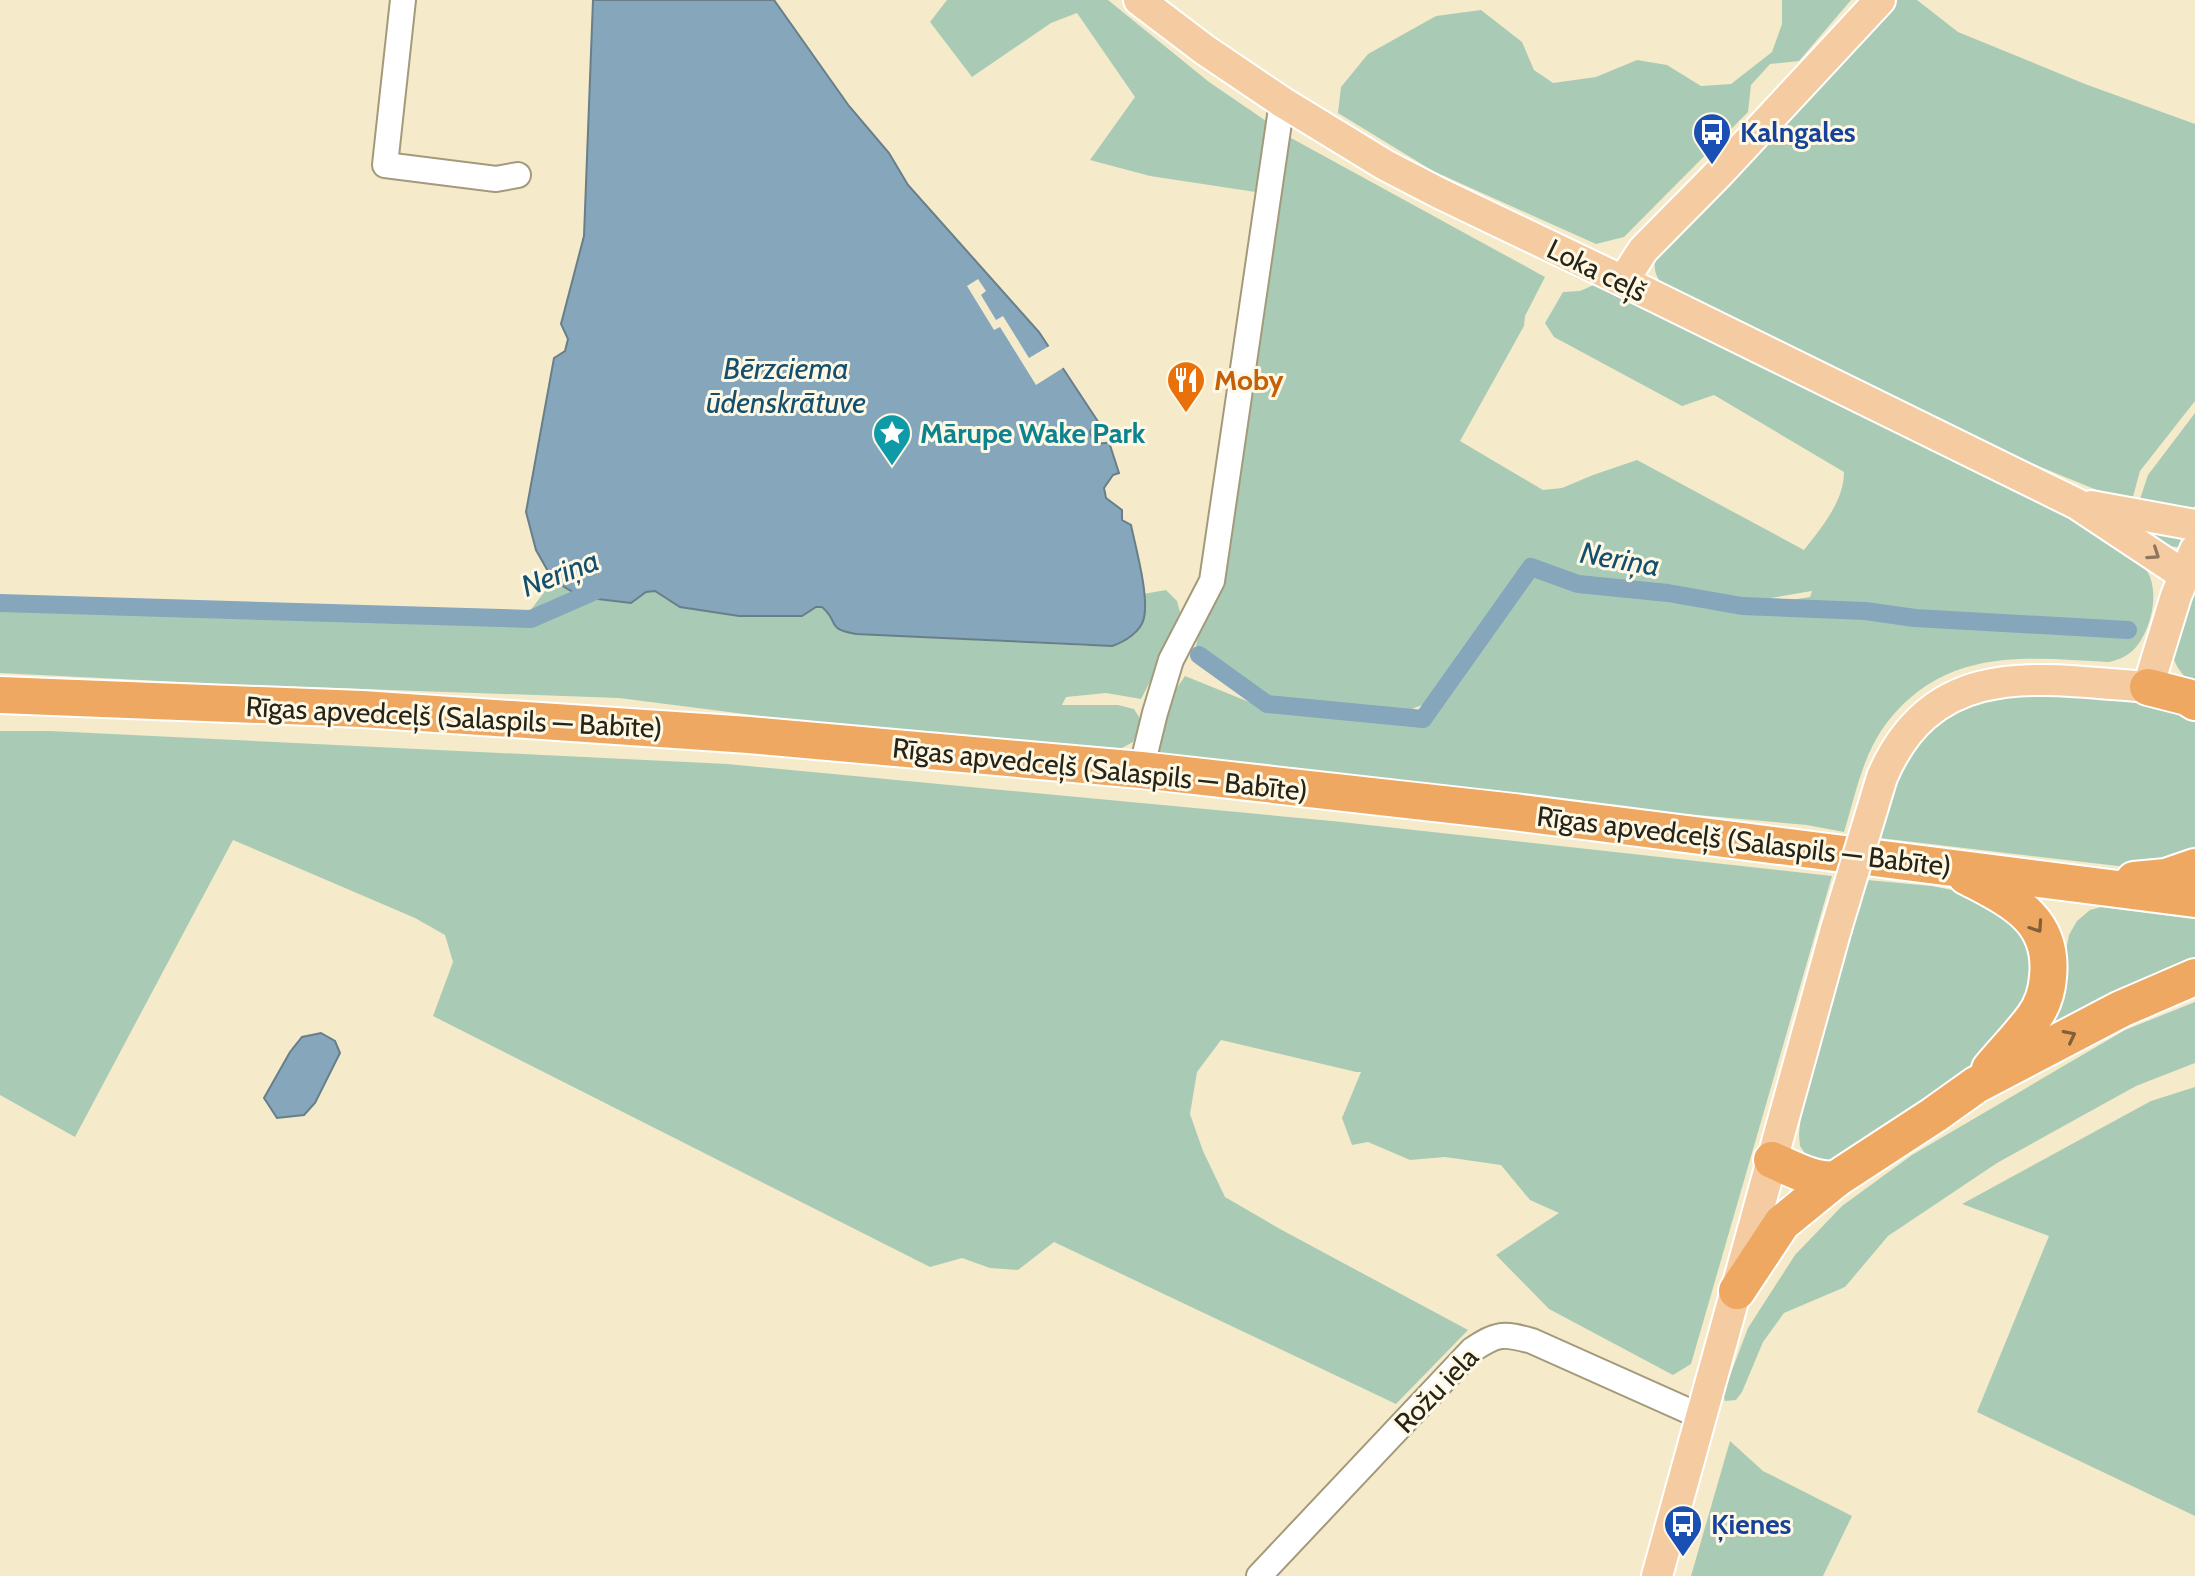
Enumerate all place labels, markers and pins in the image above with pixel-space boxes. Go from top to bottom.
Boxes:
bus stop icon: Kalngales [1691,111,1733,166]
place label: Kalngales [1740,115,1856,149]
restaurant icon: Moby [1165,359,1207,414]
place label: Moby [1214,363,1284,397]
place icon: Mārupe Wake Park [871,412,913,467]
place label: Mārupe Wake Park [920,416,1146,450]
bus stop icon: Ķienes [1662,1503,1704,1558]
place label: Ķienes [1711,1507,1792,1543]

